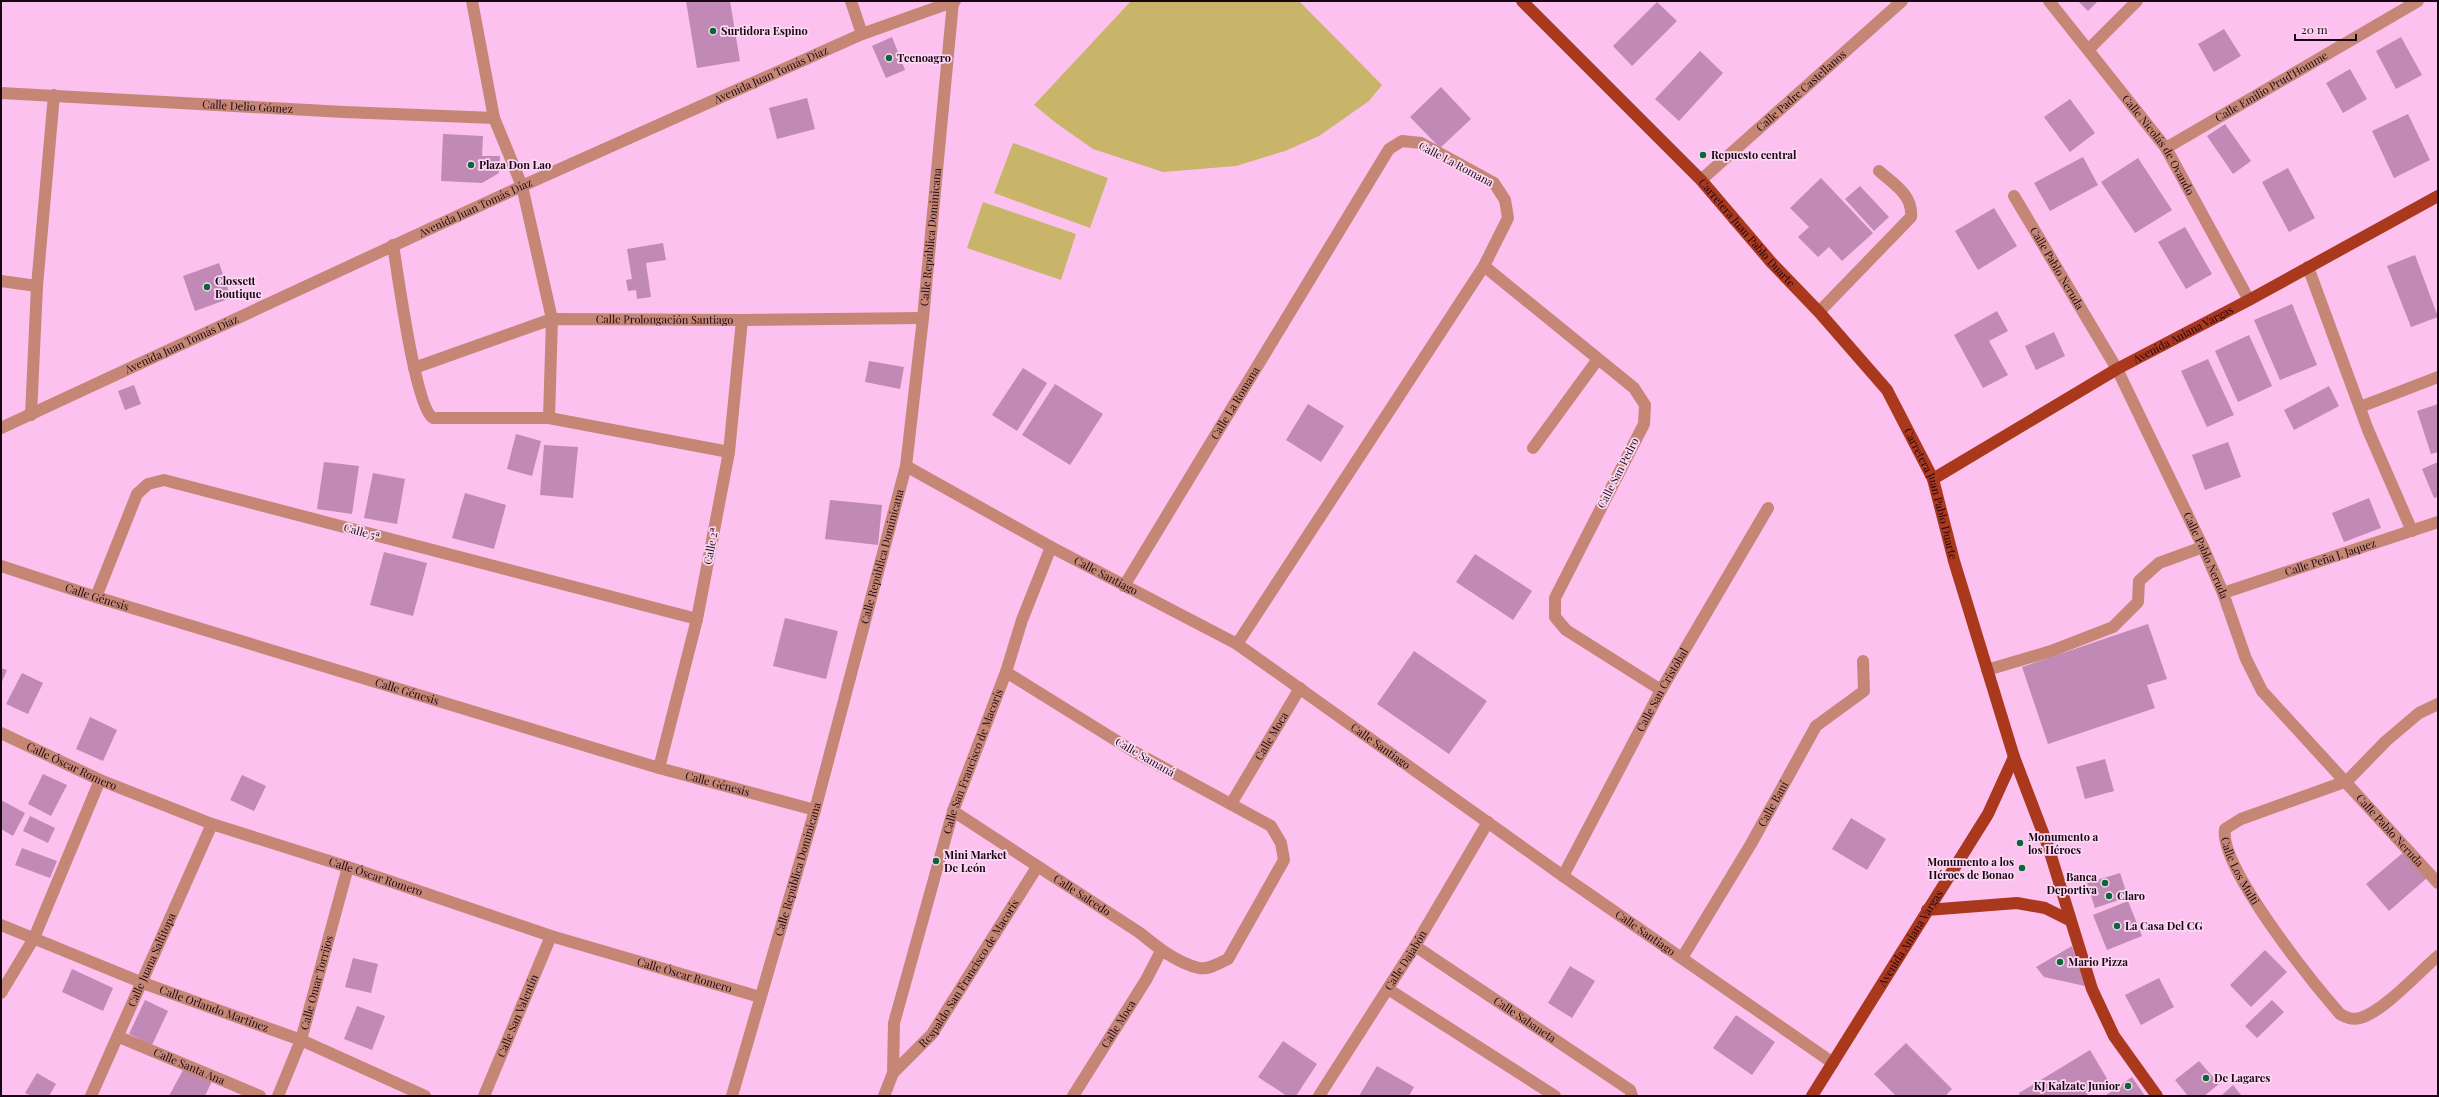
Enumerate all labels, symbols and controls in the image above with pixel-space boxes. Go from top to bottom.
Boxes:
scale bar [2295,16,2356,42]
text: 20 m [2301,21,2328,37]
place label: Surtidora Espino [721,23,808,38]
marker: Surtidora Espino [708,26,718,36]
street label: Avenida Juan Tomás Díaz [710,42,830,107]
street label: Calle Padre Castellanos [1753,46,1849,135]
street label: Calle Emilio Prud'Homme [2212,47,2331,125]
place label: Tecnoagro [897,50,951,65]
marker: Tecnoagro [884,53,894,63]
street label: Calle Nicolás de Ovando [2119,91,2198,197]
street label: Calle Delio Gómez [202,96,293,116]
street label: Calle La Romana [1416,138,1497,190]
place label: Repuesto central [1711,147,1797,162]
marker: Repuesto central [1698,150,1708,160]
place label: Plaza Don Lao [479,157,551,172]
marker: Plaza Don Lao [466,160,476,170]
street label: Calle República Dominicana [916,167,944,307]
street label: Avenida Juan Tomás Díaz [415,174,534,241]
street label: Carretera Juan Pablo Duarte [1696,175,1799,290]
street label: Calle Pablo Neruda [2027,224,2088,312]
place label: Clossett Boutique [215,273,262,301]
marker: Clossett Boutique [202,282,212,292]
street label: Avenida Aniana Vargas [2129,302,2236,367]
street label: Avenida Juan Tomás Díaz [121,311,241,377]
street label: Calle Prolongación Santiago [596,311,733,327]
street label: Calle La Romana [1207,363,1263,442]
street label: Carretera Juan Pablo Duarte [1901,425,1961,561]
street label: Calle San Pedro [1593,435,1642,511]
street label: Calle República Dominicana [857,487,907,625]
street label: Calle Pablo Neruda [2180,509,2233,601]
street label: Calle 5ª [342,519,382,544]
street label: Calle 2ª [700,526,721,566]
street label: Calle Peña J. Jaquez [2282,535,2378,579]
street label: Calle Santiago [1072,552,1141,598]
street label: Calle Génesis [63,579,131,614]
street label: Calle San Cristóbal [1632,645,1691,734]
street label: Calle Génesis [373,674,441,708]
street label: Calle San Francisco de Macorís [939,687,1006,836]
street label: Calle Moca [1251,708,1291,763]
street label: Calle Santiago [1348,719,1414,772]
street label: Calle Samaná [1113,734,1178,780]
street label: Calle Óscar Romero [24,738,119,793]
street label: Calle Génesis [684,767,752,799]
street label: Calle Baní [1754,778,1791,829]
street label: Calle Pablo Neruda [2353,790,2428,870]
street label: Calle República Dominicana [771,800,824,938]
place label: Monumento a los Héroes [2028,829,2098,857]
street label: Calle Los Multi [2218,836,2263,907]
marker: Monumento a los Héroes [2015,838,2025,848]
place label: Mini Market De León [944,847,1007,875]
street label: Calle Óscar Romero [327,853,425,899]
place label: Monumento a los Héroes de Bonao [1927,854,2014,882]
marker: Mini Market De León [931,856,941,866]
marker: Monumento a los Héroes de Bonao [2017,863,2027,873]
place label: Banca Deportiva [2047,869,2097,897]
street label: Calle Salcedo [1051,871,1114,919]
marker: Banca Deportiva [2100,878,2110,888]
street label: Avenida Aniana Vargas [1874,887,1946,990]
place label: Claro [2117,888,2145,903]
marker: Claro [2104,891,2114,901]
street label: Respaldo San Francisco de Macorís [915,896,1022,1050]
street label: Calle Santiago [1612,906,1679,959]
street label: Calle Juana Saltitopa [124,910,179,1009]
place label: La Casa Del CG [2125,918,2203,933]
marker: La Casa Del CG [2112,921,2122,931]
street label: Calle Dajabón [1381,927,1430,993]
street label: Calle Omar Torrijos [296,933,336,1031]
street label: Calle Óscar Romero [635,954,734,995]
place label: Mario Pizza [2068,954,2128,969]
marker: Mario Pizza [2055,957,2065,967]
street label: Calle San Valentín [493,971,541,1059]
street label: Calle Orlando Martínez [158,982,271,1035]
street label: Calle Sabaneta [1491,993,1560,1046]
street label: Calle Moca [1097,997,1139,1051]
street label: Calle Santa Ana [151,1044,228,1088]
place label: De Lagares [2214,1070,2270,1085]
marker: De Lagares [2201,1073,2211,1083]
place label: KJ Kalzate Junior [2034,1078,2121,1093]
marker: KJ Kalzate Junior [2123,1081,2133,1091]

